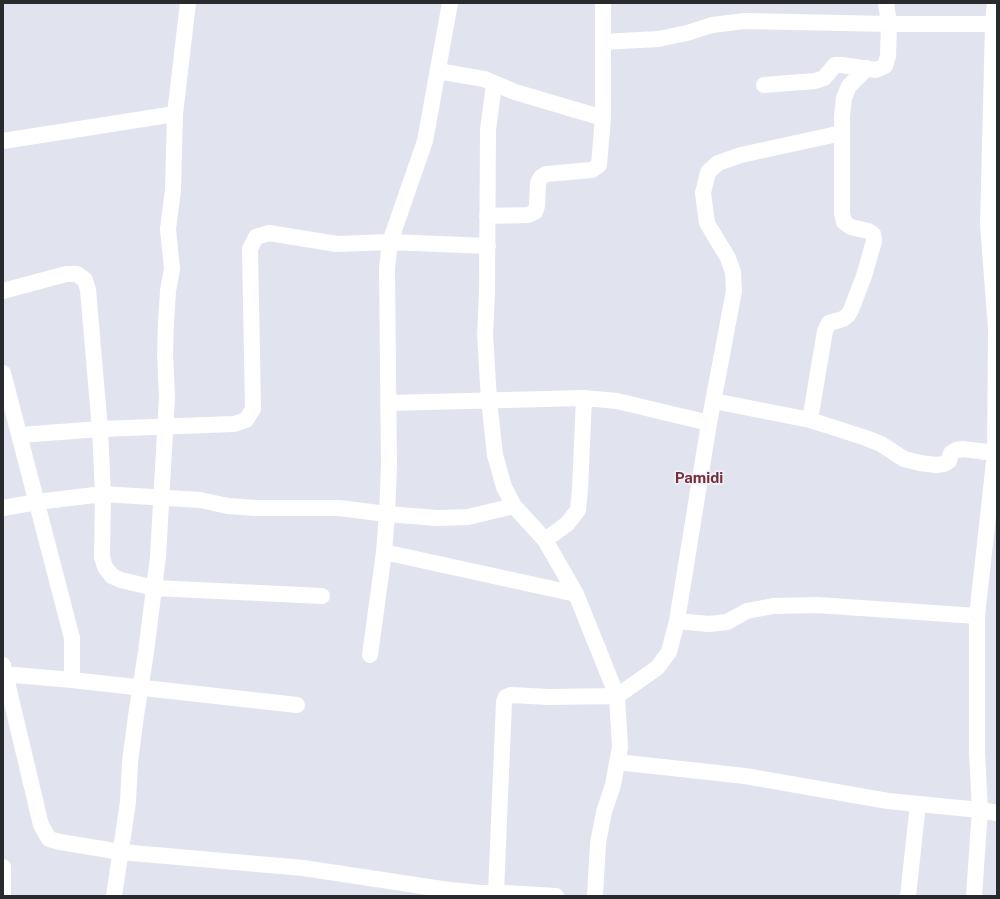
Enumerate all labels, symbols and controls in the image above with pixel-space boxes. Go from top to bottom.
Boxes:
district label: Pamidi [675,469,723,487]

